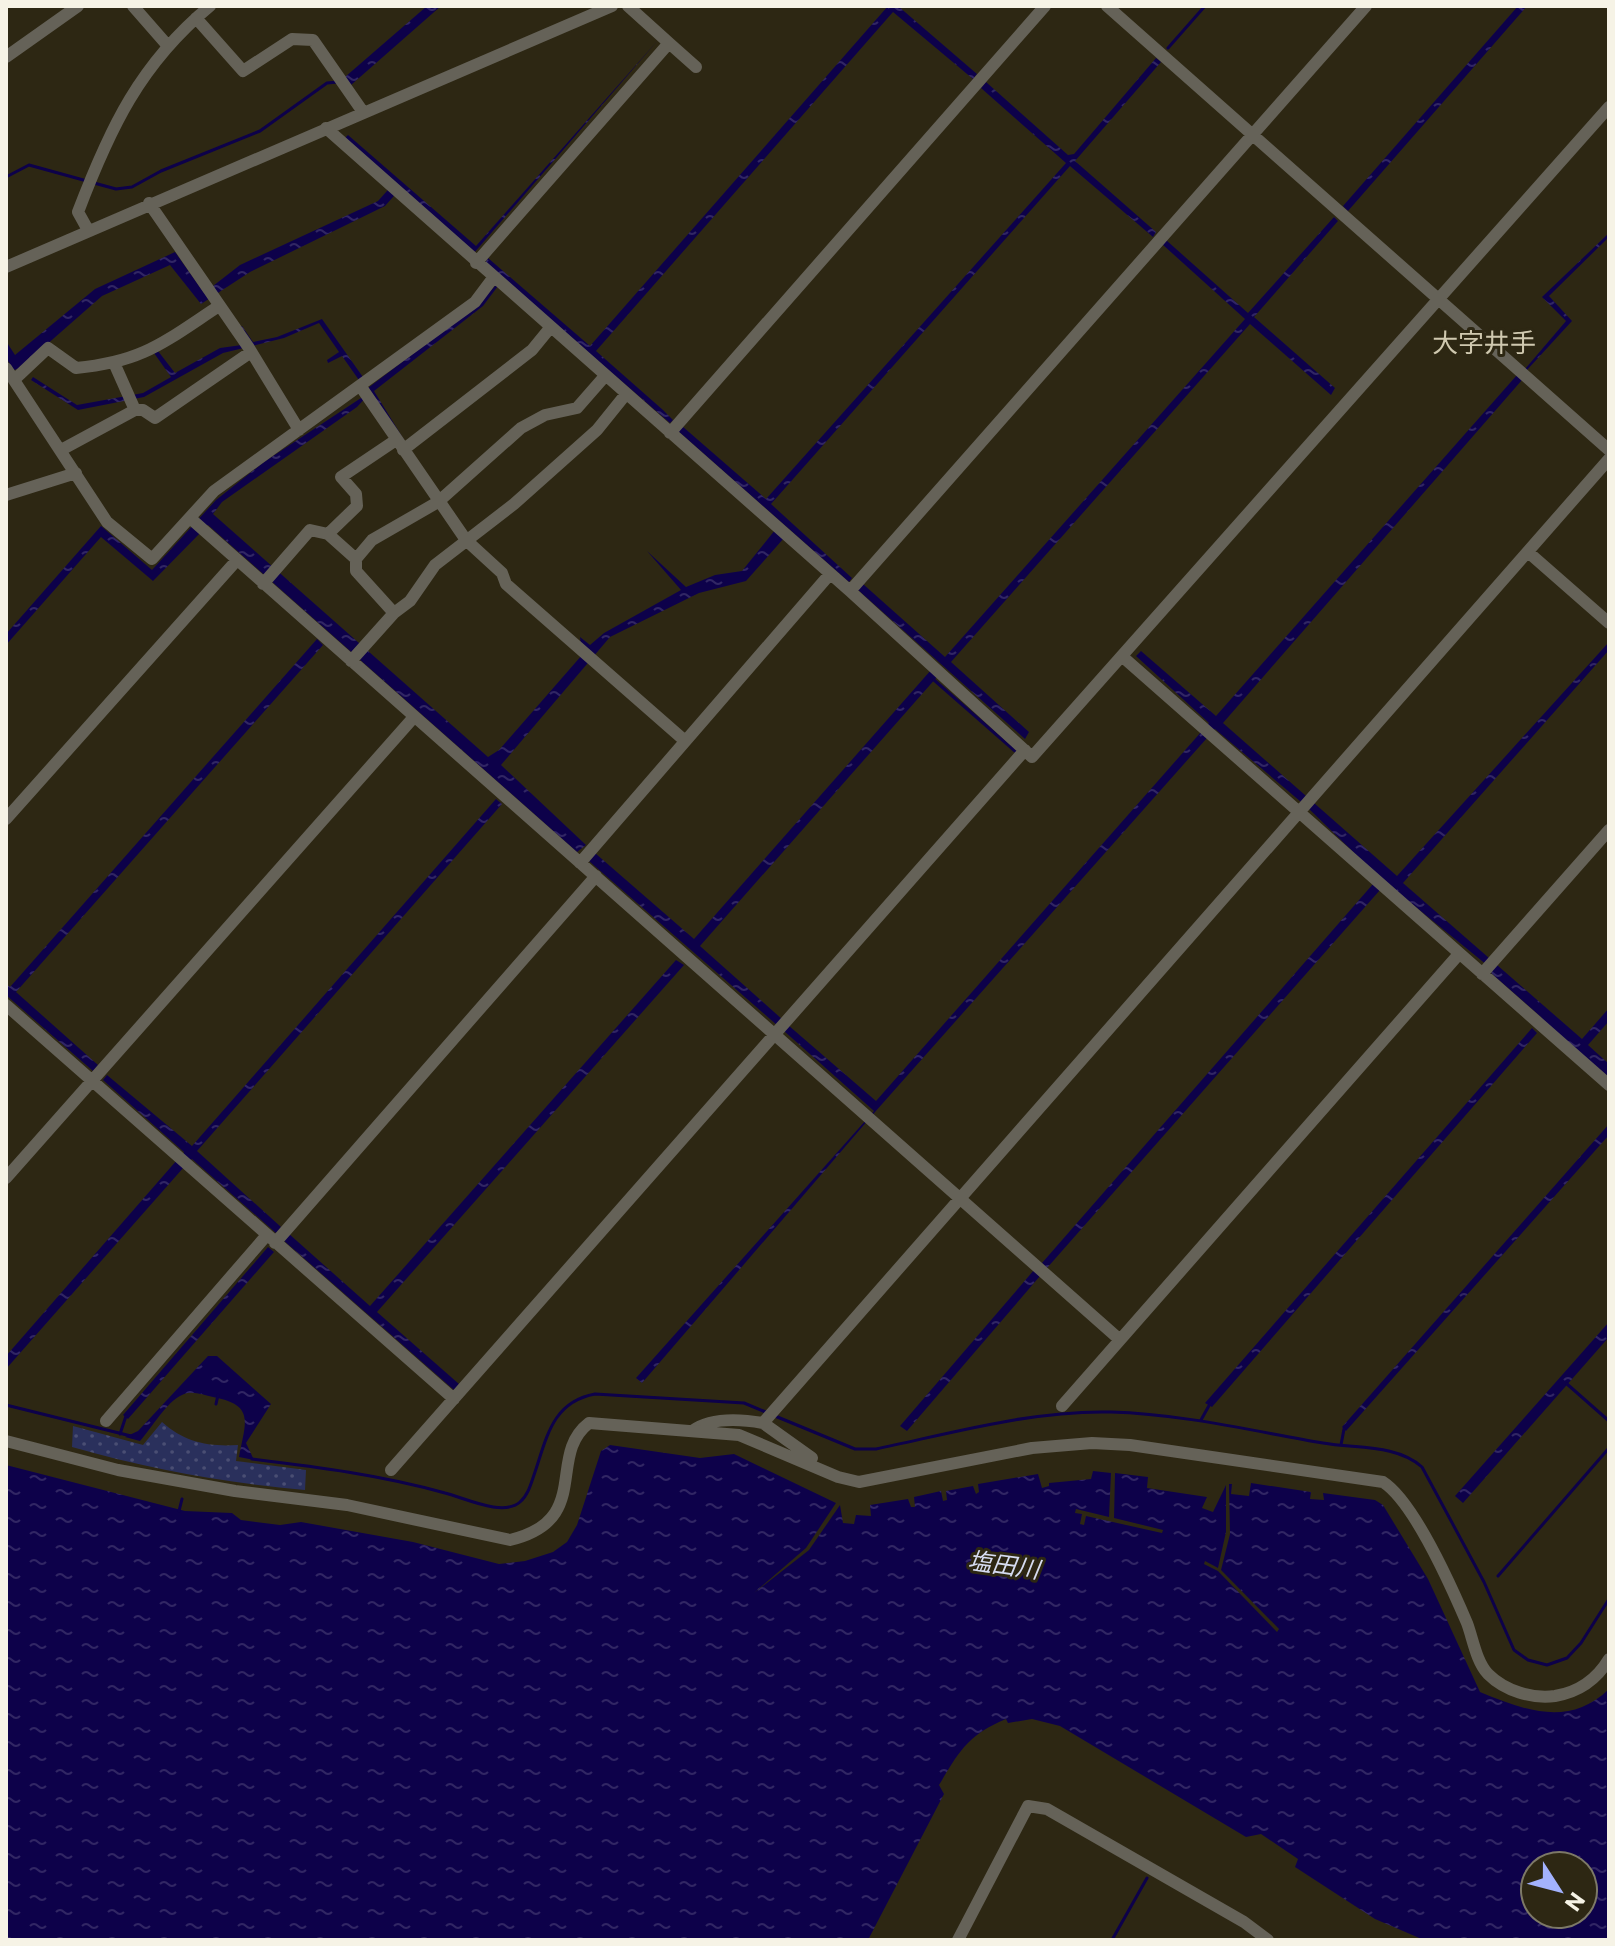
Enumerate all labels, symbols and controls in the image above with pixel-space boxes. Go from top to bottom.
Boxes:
district label: 大字井手 [1432,326,1536,357]
water label: 塩田川 [966,1545,1045,1584]
north arrow [1519,1850,1599,1930]
text: N [1560,1887,1591,1917]

